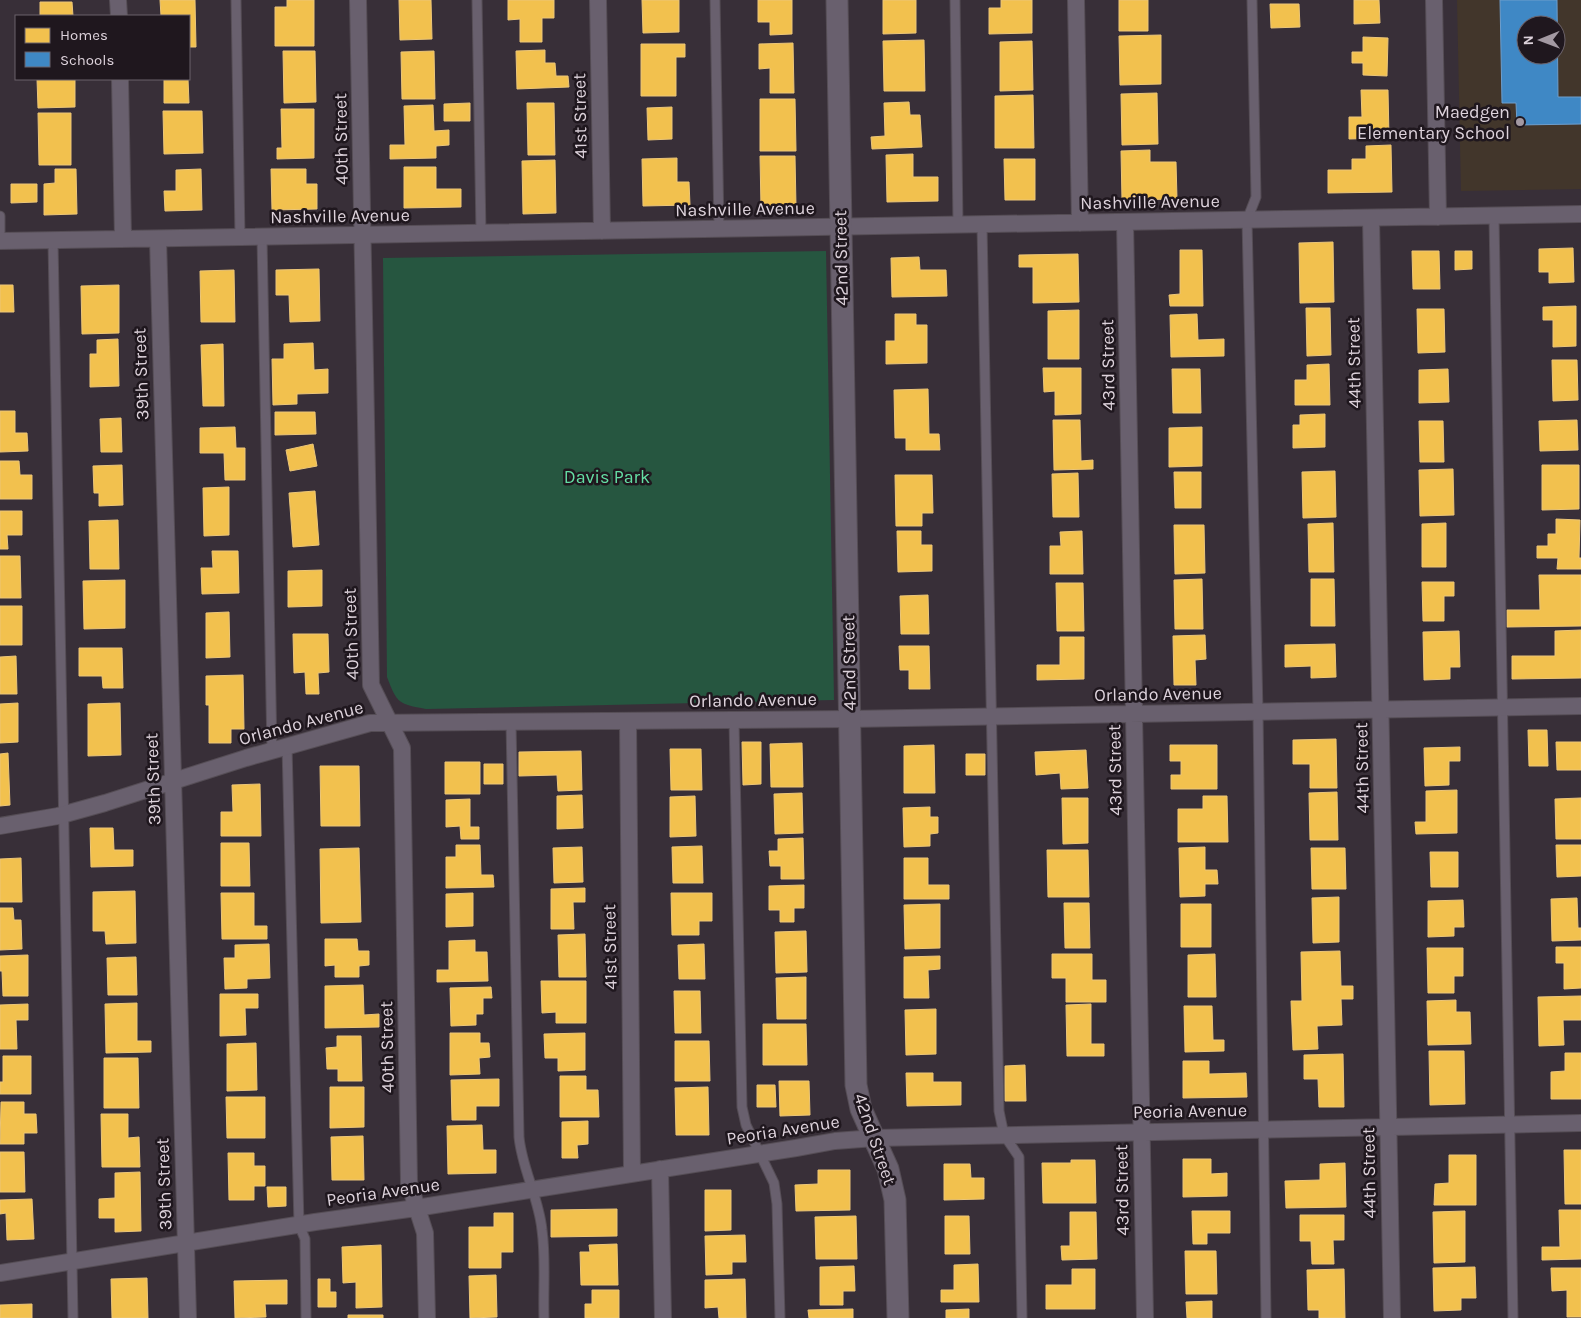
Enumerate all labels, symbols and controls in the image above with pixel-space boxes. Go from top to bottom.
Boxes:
legend [15,15,190,80]
north arrow [1516,15,1566,65]
text: Homes [60,26,108,44]
text: N [1520,35,1537,45]
text: Schools [60,51,114,69]
street label: 41st Street [568,73,592,159]
street label: 40th Street [329,93,353,185]
place label: Maedgen Elementary School [1357,101,1510,144]
marker: Maedgen Elementary School [1514,116,1526,128]
street label: Nashville Avenue [1080,190,1220,214]
street label: Nashville Avenue [675,197,815,221]
street label: Nashville Avenue [270,204,410,228]
street label: 42nd Street [829,210,853,306]
street label: 44th Street [1342,317,1366,409]
street label: 43rd Street [1096,319,1120,411]
street label: 39th Street [128,327,154,421]
park label: Davis Park [564,466,650,488]
street label: 40th Street [338,587,364,680]
street label: 42nd Street [837,615,861,711]
street label: Orlando Avenue [1094,682,1222,706]
street label: Orlando Avenue [689,688,817,712]
street label: Orlando Avenue [236,696,366,750]
street label: 44th Street [1350,722,1374,814]
street label: 43rd Street [1103,724,1127,816]
street label: 39th Street [140,732,166,826]
street label: 41st Street [598,904,622,990]
street label: 40th Street [375,1001,399,1093]
street label: 42nd Street [849,1090,901,1188]
street label: Peoria Avenue [1133,1099,1247,1123]
street label: Peoria Avenue [725,1110,841,1150]
street label: 44th Street [1357,1127,1381,1219]
street label: 39th Street [151,1137,177,1231]
street label: 43rd Street [1110,1144,1134,1236]
street label: Peoria Avenue [325,1173,441,1211]

